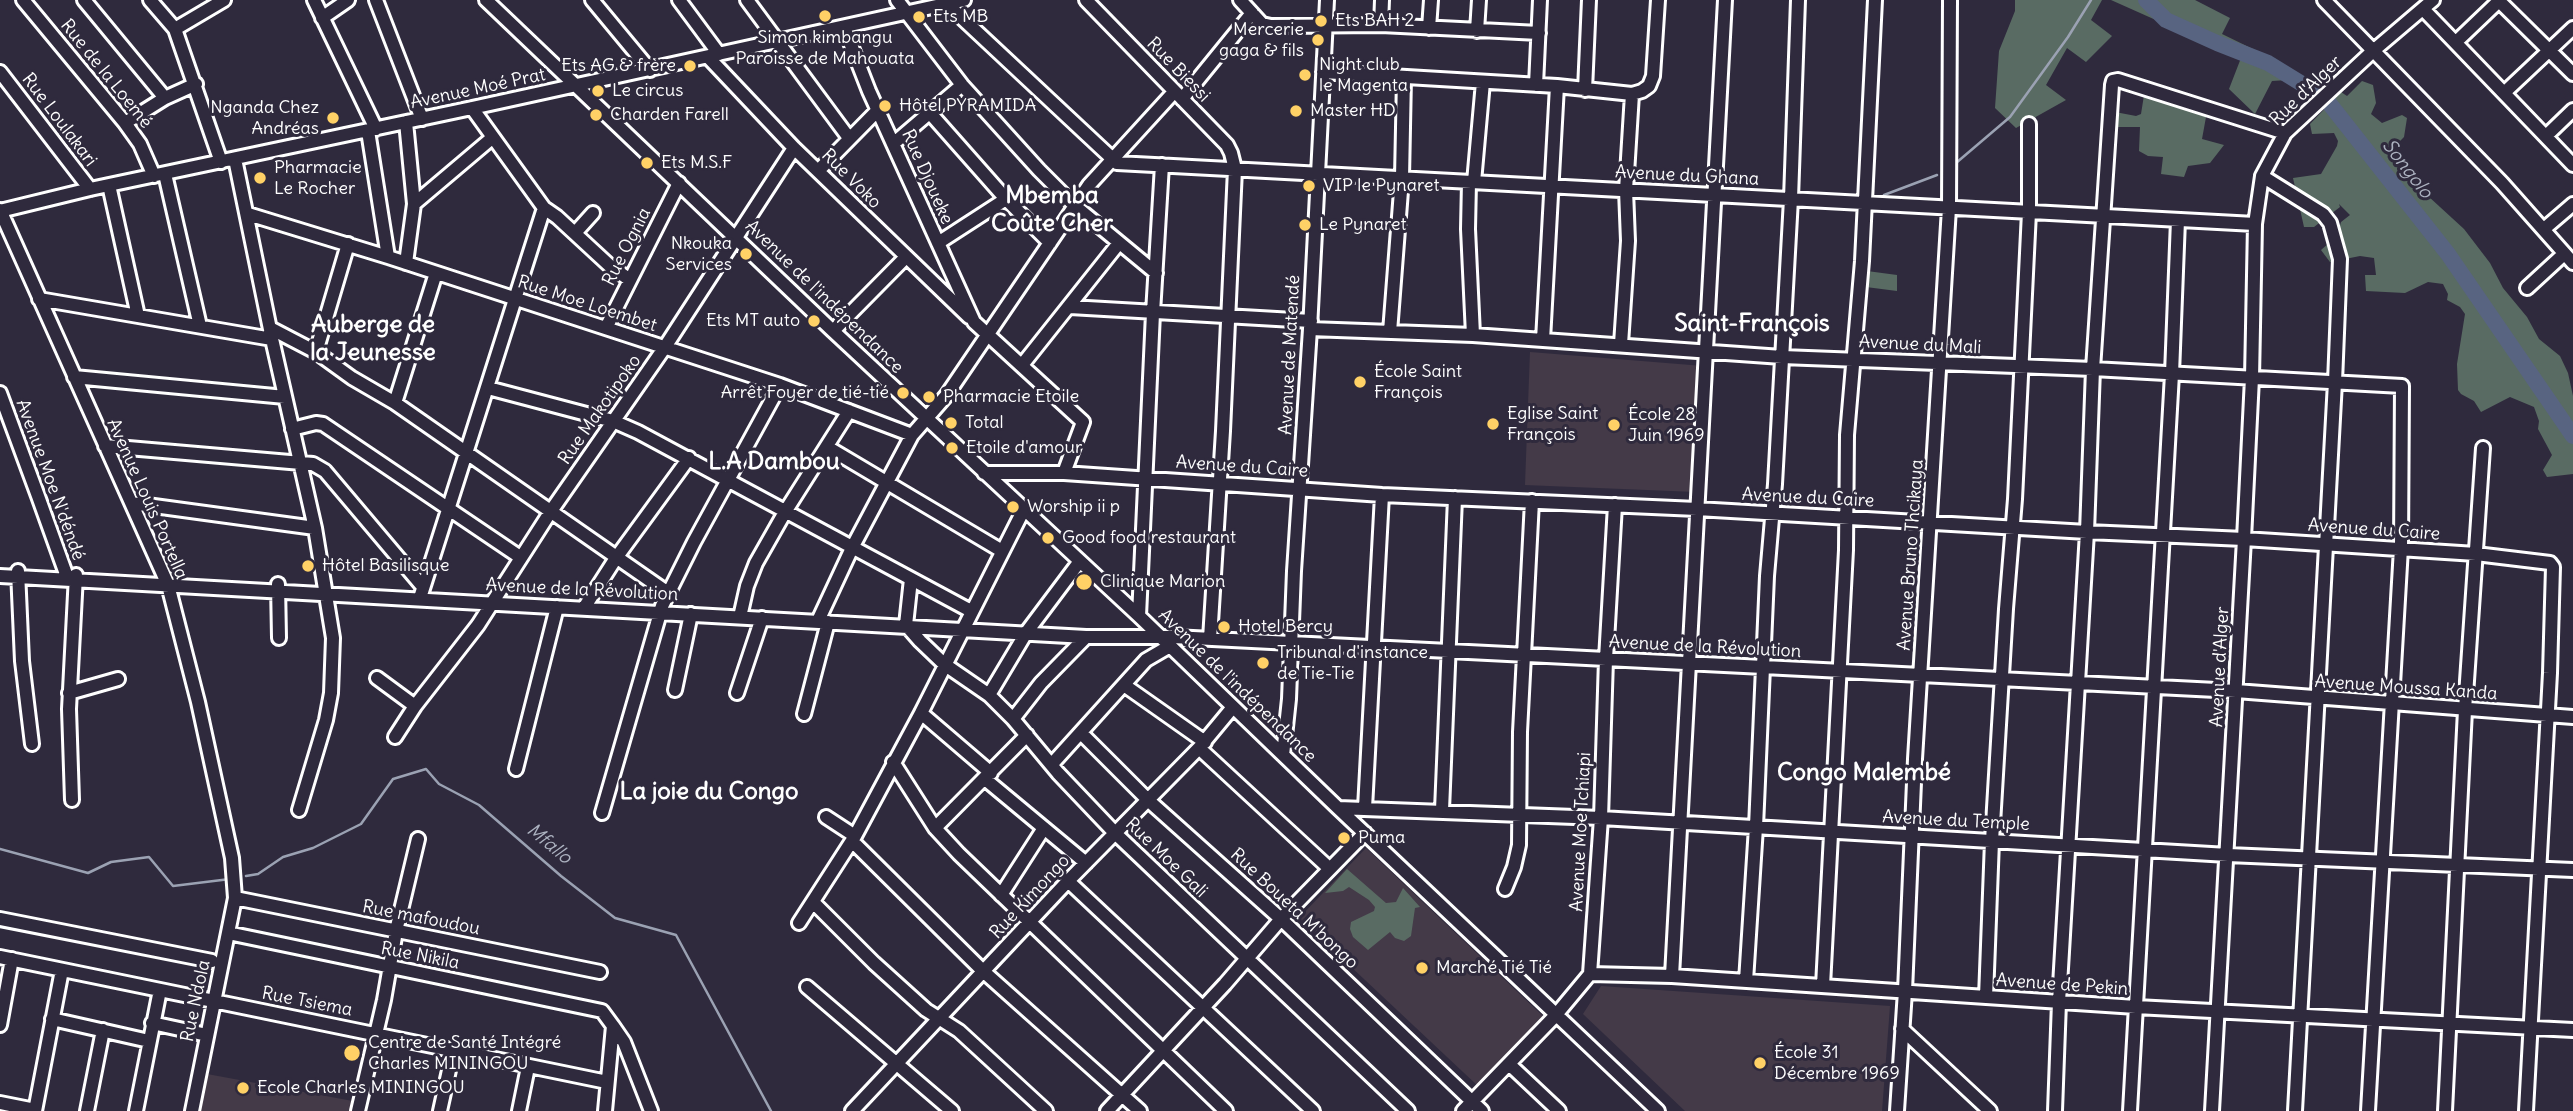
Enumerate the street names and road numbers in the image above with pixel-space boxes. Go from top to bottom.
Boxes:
street label: Rue de la Loemé [56,15,156,133]
street label: Rue Biessi [1142,33,1214,107]
street label: Rue d'Alger [2265,51,2347,131]
street label: Avenue Moé Prat [409,64,547,114]
street label: Rue Loulakari [17,69,101,171]
street label: Rue Djoueke [896,126,958,228]
street label: Rue Voko [817,145,885,213]
street label: Avenue du Ghana [1614,161,1760,191]
street label: Rue Ognia [598,204,656,290]
street label: Avenue de l'indépendance [740,216,908,378]
street label: Rue Moe Loembet [515,271,659,337]
street label: Avenue de Matendé [1275,275,1305,435]
street label: Avenue du Mali [1858,331,1982,359]
street label: Rue Makotipoko [554,351,646,469]
street label: Avenue Moe N'déndé [11,397,89,563]
street label: Avenue Louis Portella [102,416,192,582]
street label: Avenue du Caire [1175,452,1309,482]
street label: Avenue Bruno Thcikaya [1894,459,1928,651]
street label: Avenue du Caire [1741,484,1875,512]
street label: Avenue du Caire [2307,515,2441,545]
street label: Avenue de la Révolution [485,574,679,606]
street label: Avenue de l'indépendance [1153,605,1321,767]
street label: Avenue d'Alger [2206,606,2234,728]
street label: Avenue de la Révolution [1608,631,1802,663]
street label: Avenue Moussa Kanda [2314,671,2498,705]
street label: Avenue Moe Tchiapi [1566,752,1596,912]
street label: Avenue du Temple [1882,806,2030,836]
street label: Rue Moe Gali [1121,814,1211,902]
street label: Rue Boueta M'bongo [1226,844,1362,974]
street label: Rue Kimongo [985,850,1075,944]
street label: Rue mafoudou [360,896,482,940]
street label: Rue Nikila [379,938,461,974]
street label: Rue Ndola [177,958,215,1044]
street label: Avenue de Pekin [1995,970,2129,1000]
street label: Rue Tsiema [260,983,354,1021]

